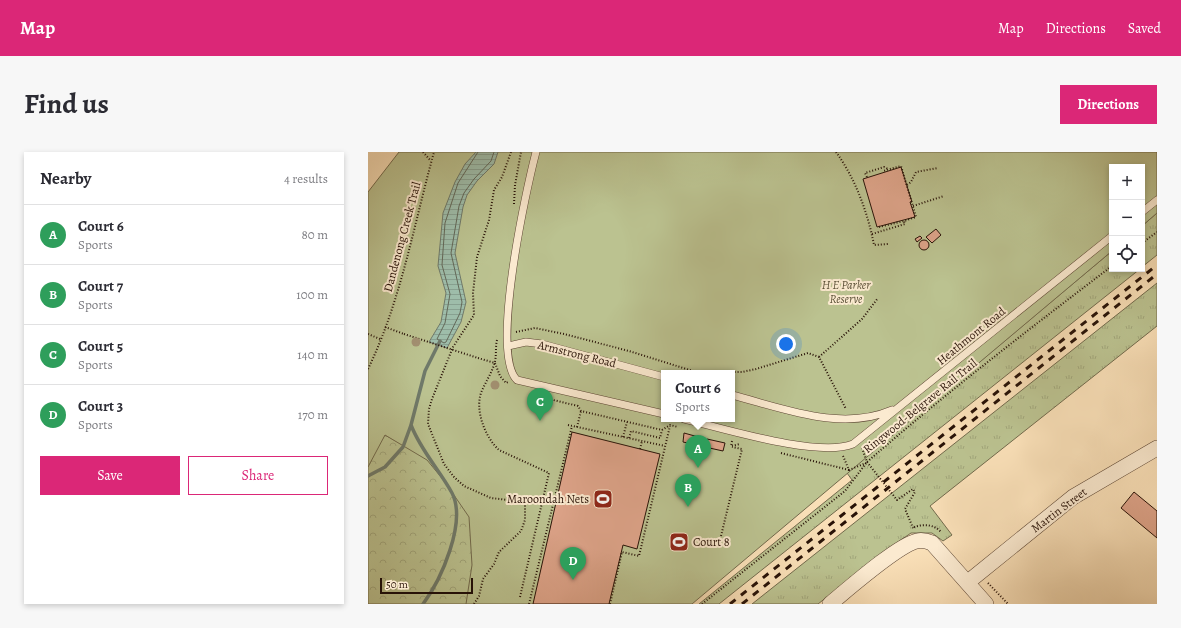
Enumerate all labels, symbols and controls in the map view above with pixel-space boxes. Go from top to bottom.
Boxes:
text: Map [20,15,55,41]
text: Map [998,19,1024,38]
text: Directions [1046,19,1106,38]
text: Saved [1128,19,1161,38]
text: Find us [24,85,109,123]
button: Directions [1060,85,1157,124]
map controls [1109,164,1145,272]
button: + [1109,164,1145,200]
text: Nearby [40,167,91,190]
text: 4 results [284,170,328,187]
street label: Dandenong Creek Trail [380,180,424,294]
button: − [1109,200,1145,236]
text: Court 6 [78,216,124,236]
text: A [49,226,57,243]
text: 80 m [301,226,328,243]
text: Sports [78,236,113,253]
button: locate [1109,236,1145,272]
text: Court 7 [78,276,123,296]
park label: H E Parker Reserve [822,277,871,307]
text: B [49,286,57,303]
text: 100 m [296,286,328,303]
text: Sports [78,296,113,313]
street label: Heathmont Road [933,303,1009,369]
your location [776,334,796,354]
text: Court 5 [78,336,123,356]
street label: Armstrong Road [535,336,619,372]
text: C [49,346,57,363]
text: 140 m [297,346,328,363]
street label: Ringwood-Belgrave Rail Trail [860,355,980,457]
text: Sports [78,356,113,373]
popup [661,370,735,422]
text: Court 6 [675,378,721,398]
pin: C [527,388,553,421]
text: Court 3 [78,396,123,416]
text: Sports [675,398,710,415]
text: D [48,406,58,423]
text: 170 m [298,406,328,423]
text: Sports [78,416,113,433]
pin: A [685,435,711,468]
button: Save [40,456,180,495]
button: Share [188,456,328,495]
pin: B [675,474,701,507]
street label: Martin Street [1028,484,1090,536]
sports icon: Maroondah Nets [592,488,614,510]
place label: Maroondah Nets [507,491,589,507]
sports icon: Court 8 [668,531,690,553]
place label: Court 8 [693,534,730,550]
pin: D [560,547,586,580]
scale bar [380,576,473,595]
text: 50 m [386,577,408,592]

